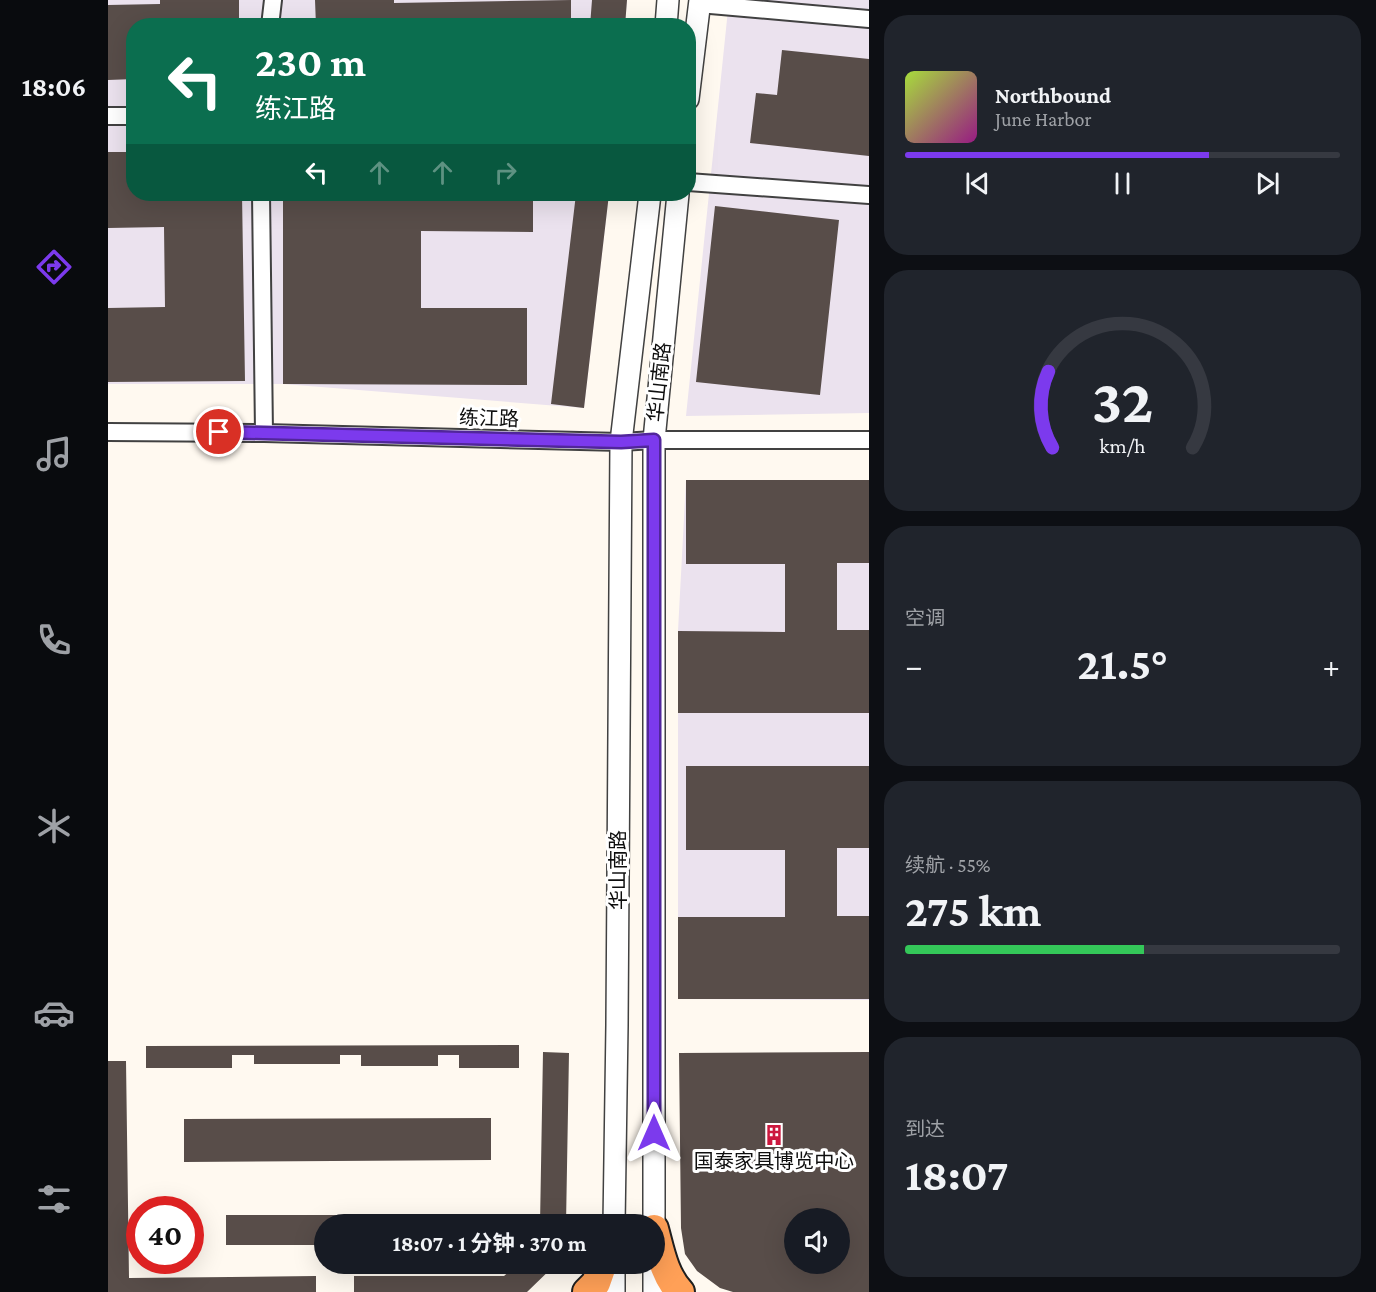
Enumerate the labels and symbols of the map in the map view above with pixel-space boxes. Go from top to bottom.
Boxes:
street label: 华山南路 [644,341,674,423]
pin [193,406,244,457]
street label: 练江路 [459,406,519,430]
street label: 华山南路 [607,830,629,910]
position arrow [622,1101,686,1165]
building icon: 国泰家具博览中心 [762,1123,786,1147]
place label: 国泰家具博览中心 [694,1150,854,1172]
speed limit sign: 40 [126,1196,204,1274]

